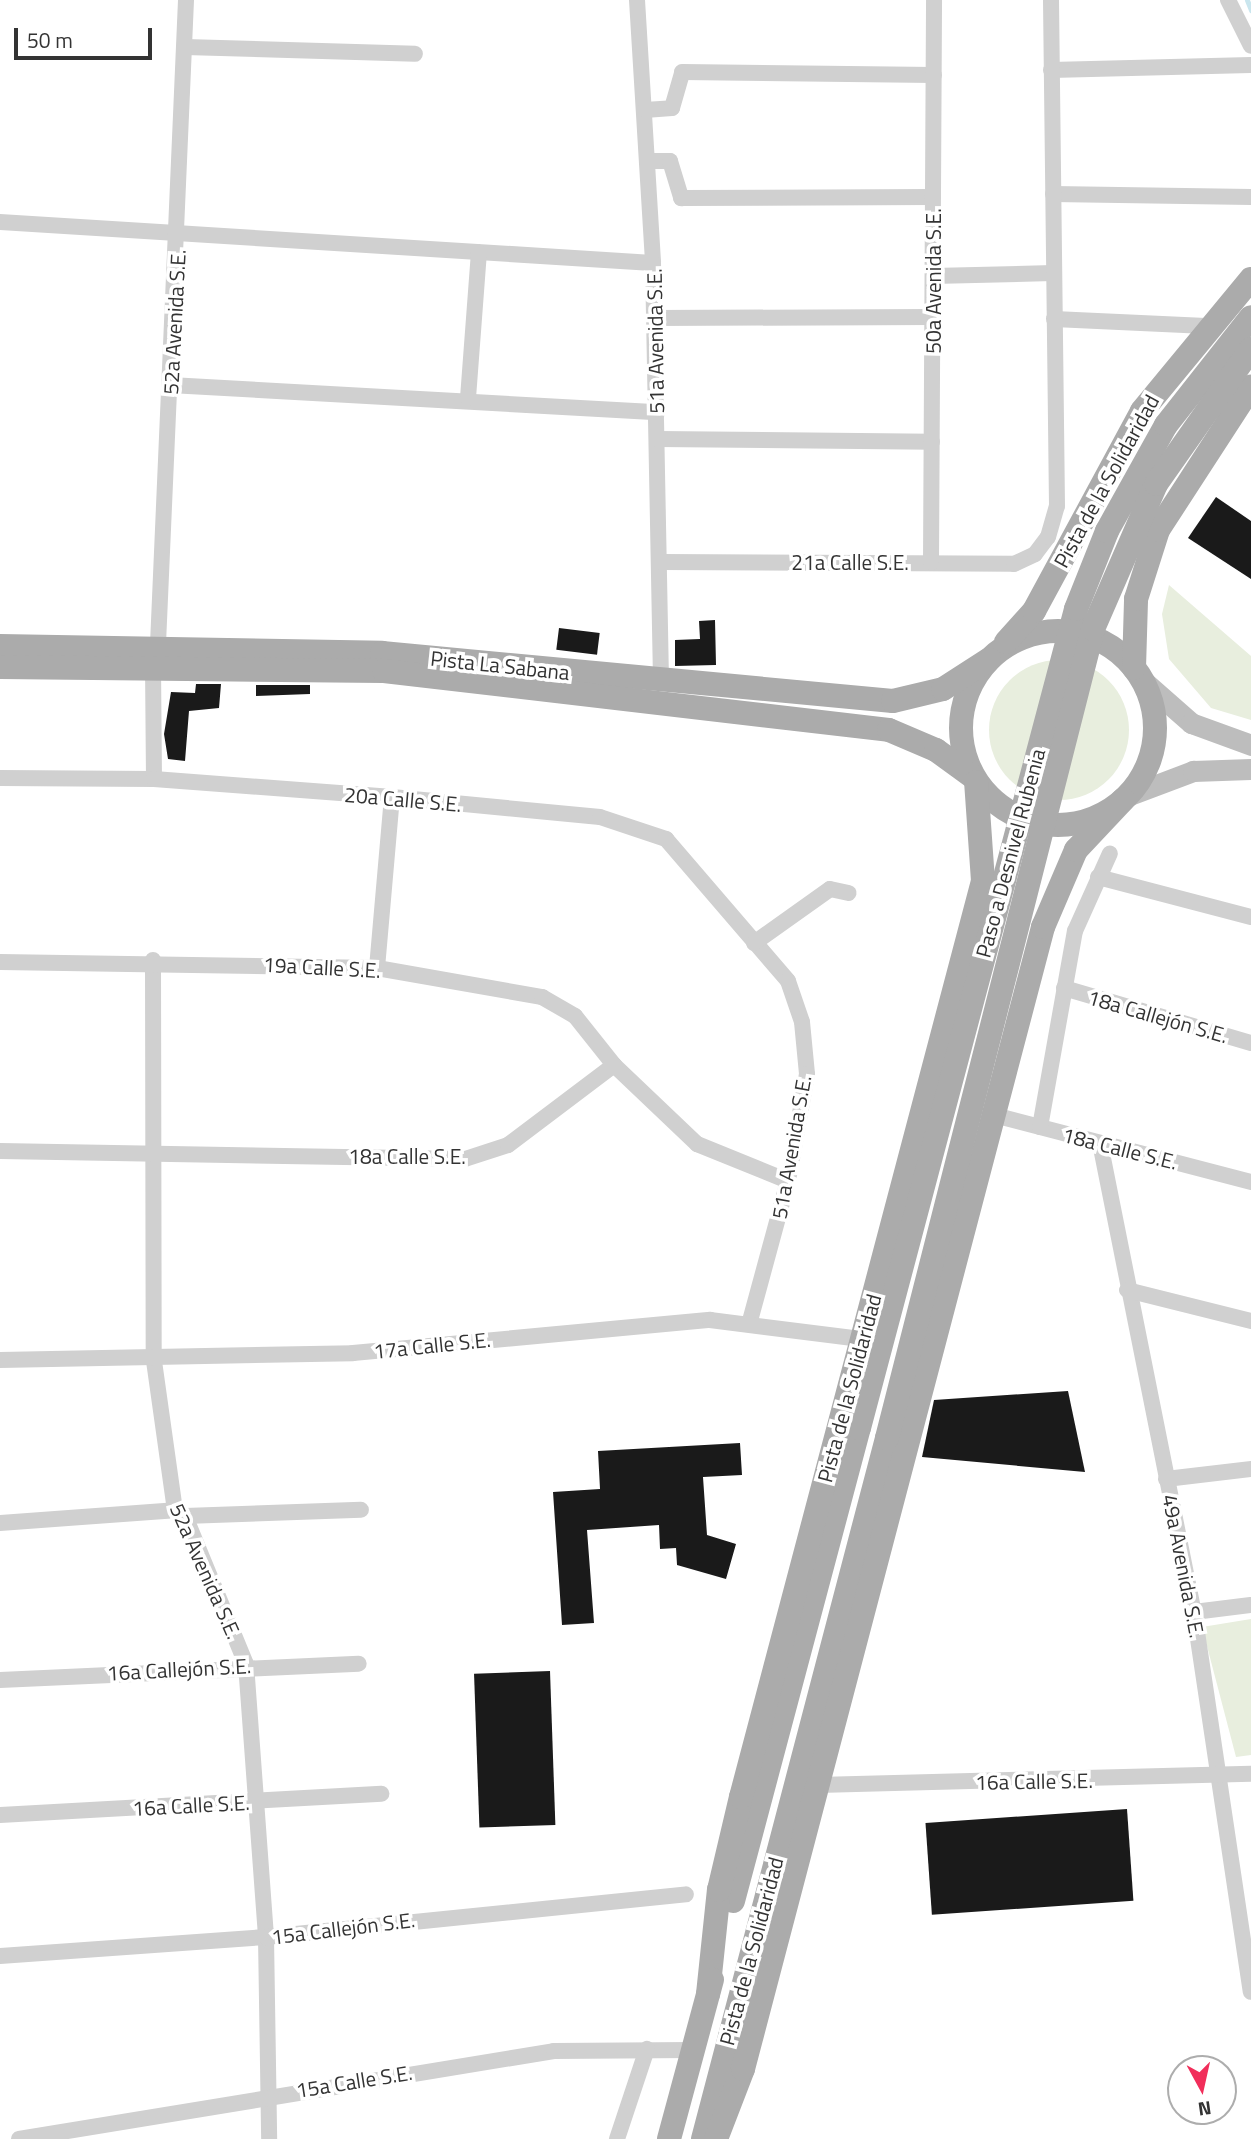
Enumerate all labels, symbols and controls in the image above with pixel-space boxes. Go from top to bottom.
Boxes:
scale bar [18,14,156,58]
text: 50 m [27,24,73,56]
street label: 50a Avenida S.E. [920,208,946,354]
street label: 52a Avenida S.E. [158,249,190,395]
street label: 51a Avenida S.E. [641,268,669,414]
street label: Pista de la Solidaridad [1048,390,1164,572]
street label: 21a Calle S.E. [791,549,909,575]
street label: Pista La Sabana [429,645,571,685]
street label: Paso a Desnivel Rubenia [970,746,1050,960]
street label: 20a Calle S.E. [343,781,463,817]
street label: 19a Calle S.E. [263,951,381,983]
street label: 18a Callejón S.E. [1085,984,1231,1048]
street label: 51a Avenida S.E. [766,1073,816,1221]
street label: 18a Calle S.E. [1060,1122,1180,1174]
street label: 18a Calle S.E. [348,1143,466,1169]
street label: Pista de la Solidaridad [812,1291,886,1485]
street label: 17a Calle S.E. [372,1326,492,1364]
street label: 49a Avenida S.E. [1158,1492,1210,1640]
street label: 52a Avenida S.E. [165,1499,247,1643]
street label: 16a Callejón S.E. [106,1653,252,1685]
street label: 16a Calle S.E. [975,1767,1093,1795]
street label: 16a Calle S.E. [132,1789,250,1821]
street label: Pista de la Solidaridad [714,1854,788,2048]
street label: 15a Callejón S.E. [270,1907,416,1949]
north arrow [1167,2055,1237,2125]
street label: 15a Calle S.E. [294,2059,414,2103]
text: N [1196,2094,1213,2125]

